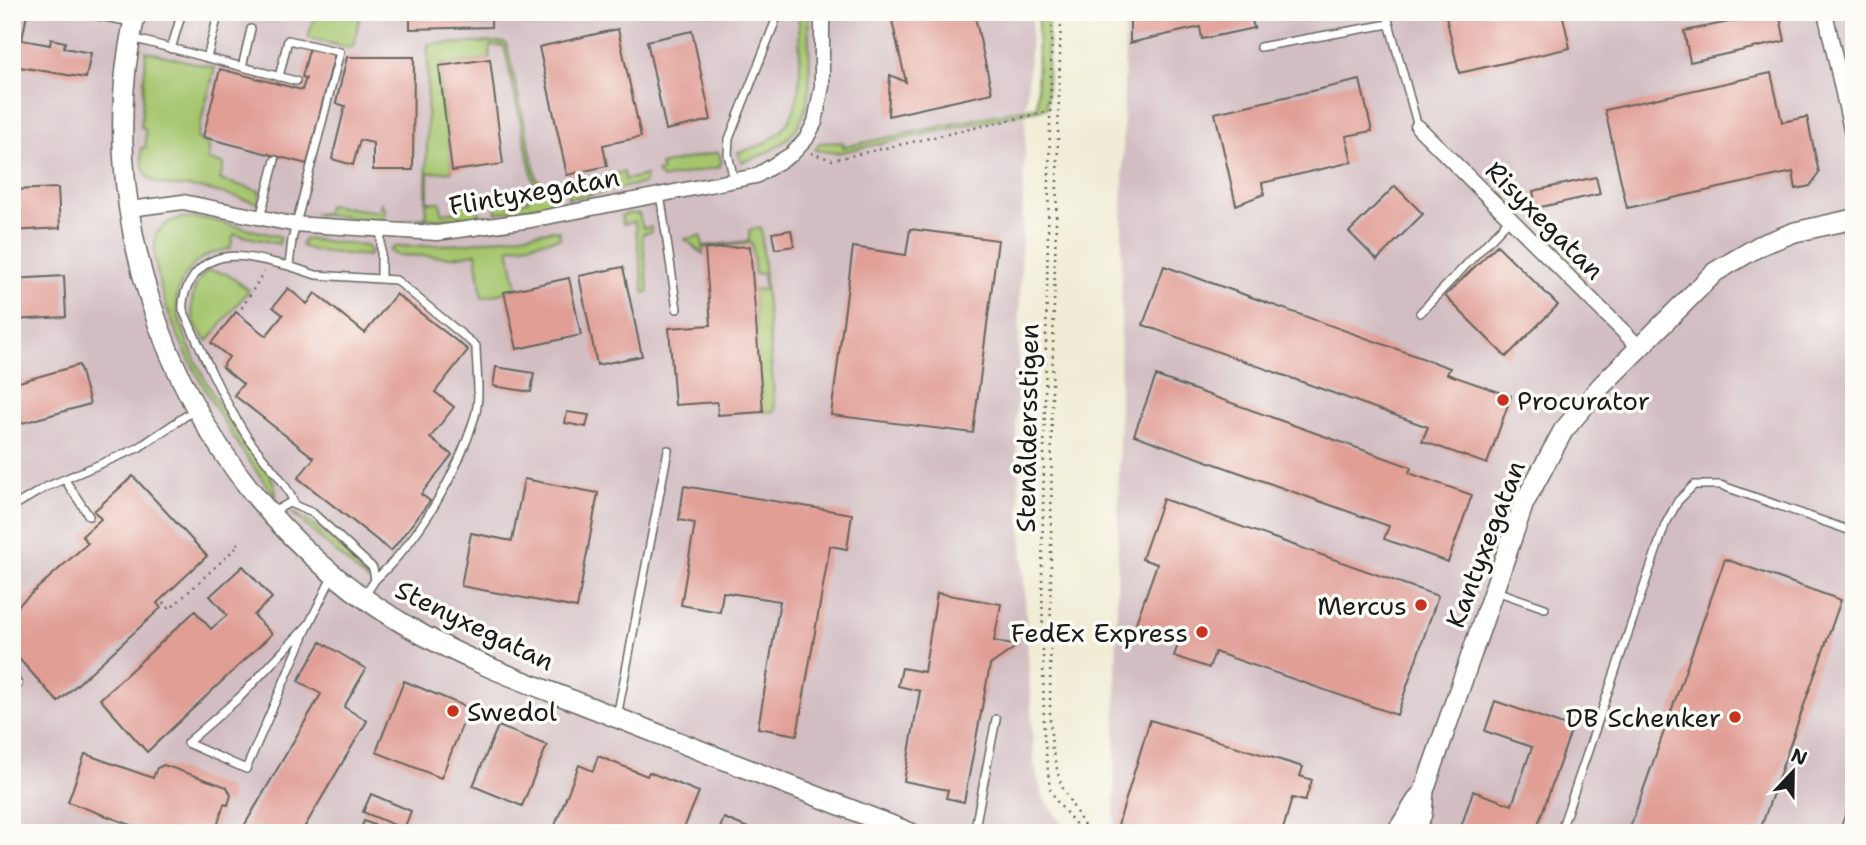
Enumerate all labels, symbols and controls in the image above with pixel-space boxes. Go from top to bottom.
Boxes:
street label: Risyxegatan [1478,153,1612,287]
street label: Flintyxegatan [446,159,622,223]
street label: Stenåldersstigen [1008,323,1046,533]
place label: Procurator [1517,383,1650,418]
marker: Procurator [1495,392,1511,408]
street label: Kantyxegatan [1437,455,1533,633]
street label: Stenyxegatan [390,571,560,679]
place label: Mercus [1317,588,1407,623]
marker: Mercus [1413,597,1429,613]
place label: FedEx Express [1011,615,1188,650]
marker: FedEx Express [1194,624,1210,640]
place label: Swedol [467,694,557,729]
place label: DB Schenker [1566,700,1721,735]
marker: Swedol [445,703,461,719]
marker: DB Schenker [1727,709,1743,725]
north arrow [1758,736,1828,806]
text: N [1788,742,1811,771]

